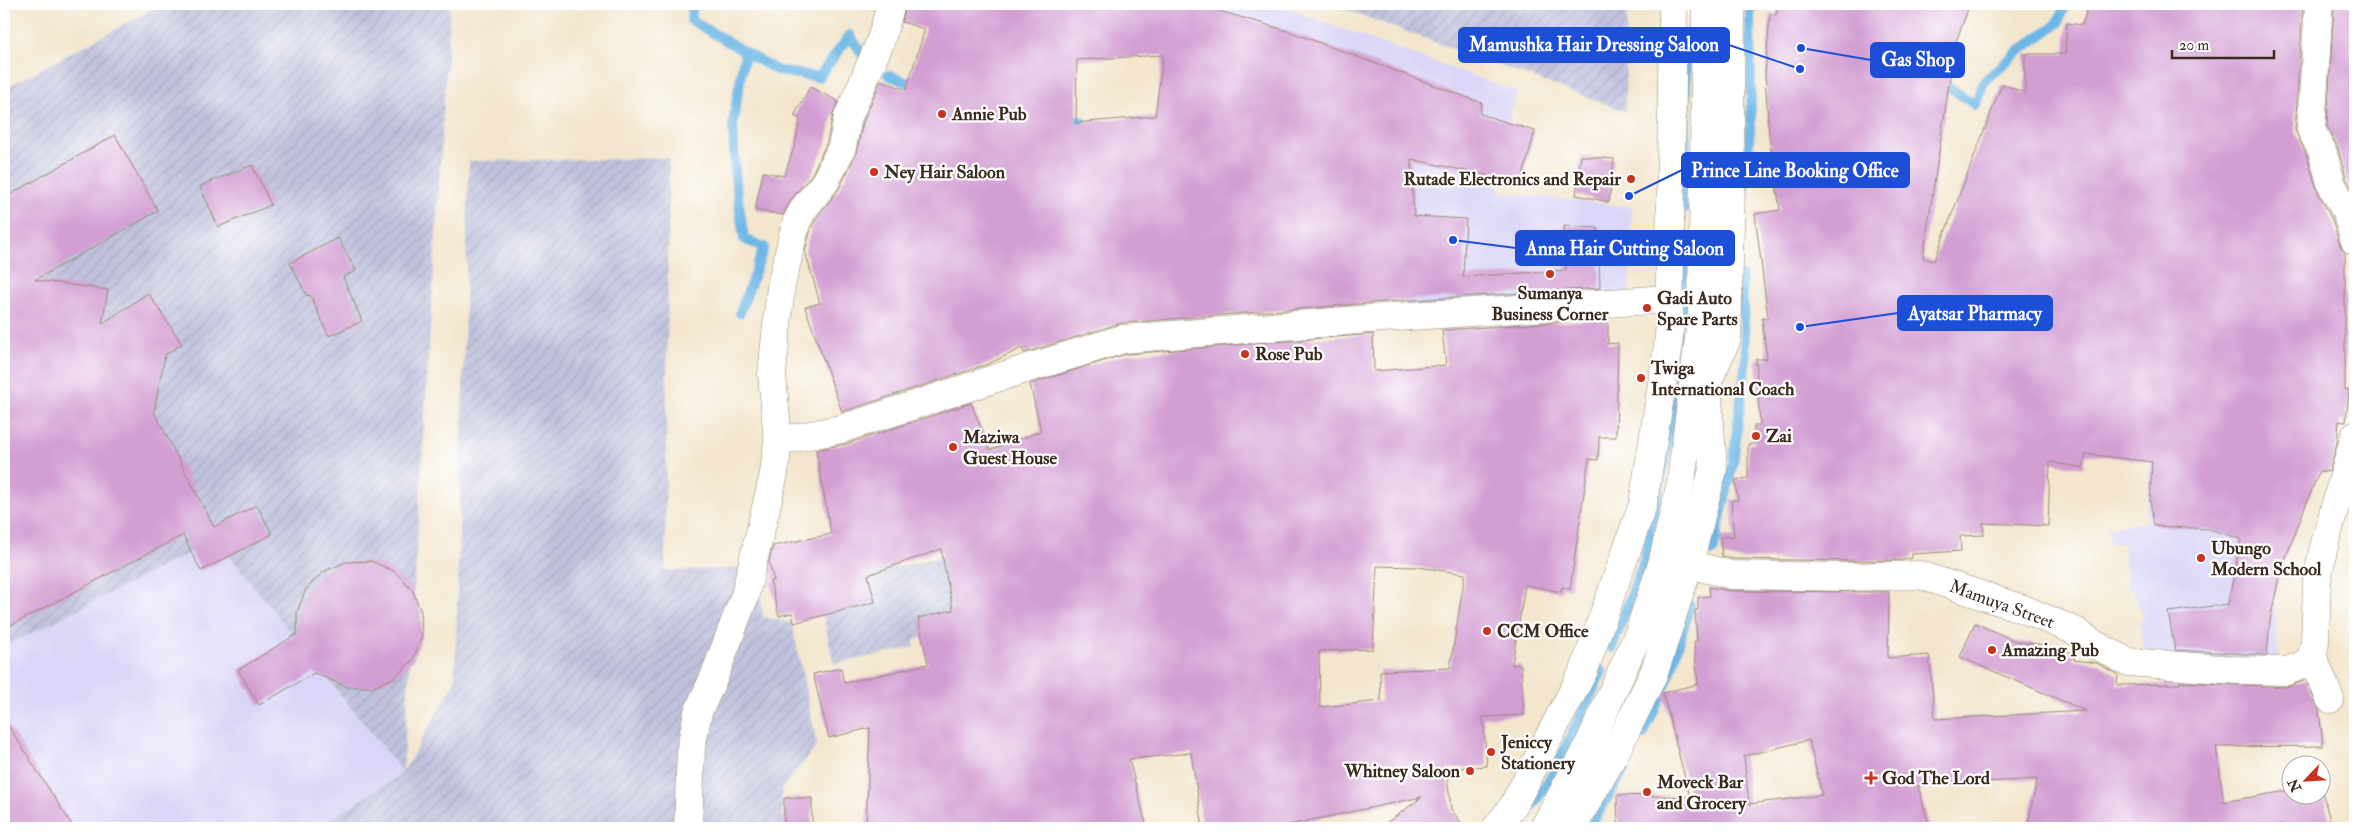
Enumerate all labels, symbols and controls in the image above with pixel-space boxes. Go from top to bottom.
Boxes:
callout: Mamushka Hair Dressing Saloon [1459,28,1729,62]
scale bar [2172,28,2274,60]
text: Mamushka Hair Dressing Saloon [1468,33,1719,58]
text: 20 m [2179,36,2209,55]
callout: Gas Shop [1871,43,1964,77]
text: Gas Shop [1881,48,1955,73]
place label: Annie Pub [951,103,1027,126]
marker: Annie Pub [936,108,948,120]
callout: Prince Line Booking Office [1682,153,1909,187]
text: Prince Line Booking Office [1691,159,1899,184]
place label: Ney Hair Saloon [883,161,1006,184]
marker: Ney Hair Saloon [868,166,880,178]
place label: Rutade Electronics and Repair [1403,168,1621,191]
marker: Rutade Electronics and Repair [1625,173,1637,185]
callout: Anna Hair Cutting Saloon [1516,231,1734,265]
text: Anna Hair Cutting Saloon [1525,237,1724,262]
marker: Sumanya Business Corner [1544,268,1556,280]
place label: Sumanya Business Corner [1491,282,1609,326]
place label: Gadi Auto Spare Parts [1657,287,1738,331]
callout: Ayatsar Pharmacy [1898,296,2052,330]
marker: Gadi Auto Spare Parts [1641,302,1653,314]
text: Ayatsar Pharmacy [1907,302,2043,327]
place label: Rose Pub [1255,343,1323,366]
marker: Rose Pub [1239,348,1251,360]
place label: Twiga International Coach [1650,357,1795,401]
marker: Twiga International Coach [1635,372,1647,384]
place label: Zai [1766,425,1792,448]
place label: Maziwa Guest House [962,426,1057,470]
marker: Zai [1750,430,1762,442]
marker: Maziwa Guest House [947,441,959,453]
place label: Ubungo Modern School [2210,537,2322,581]
marker: Ubungo Modern School [2195,552,2207,564]
street label: Mamuya Street [1946,575,2058,634]
place label: CCM Office [1497,620,1589,643]
marker: CCM Office [1481,625,1493,637]
place label: Amazing Pub [2001,639,2099,662]
marker: Amazing Pub [1986,644,1998,656]
place label: Jeniccy Stationery [1500,731,1576,775]
marker: Jeniccy Stationery [1485,746,1497,758]
north arrow [2282,754,2332,804]
place label: Whitney Saloon [1343,760,1461,783]
marker: Whitney Saloon [1464,765,1476,777]
place label: God The Lord [1882,767,1990,790]
place label: Moveck Bar and Grocery [1656,771,1747,815]
marker: God The Lord [1864,771,1878,785]
text: N [2284,776,2305,795]
marker: Moveck Bar and Grocery [1641,786,1653,798]

